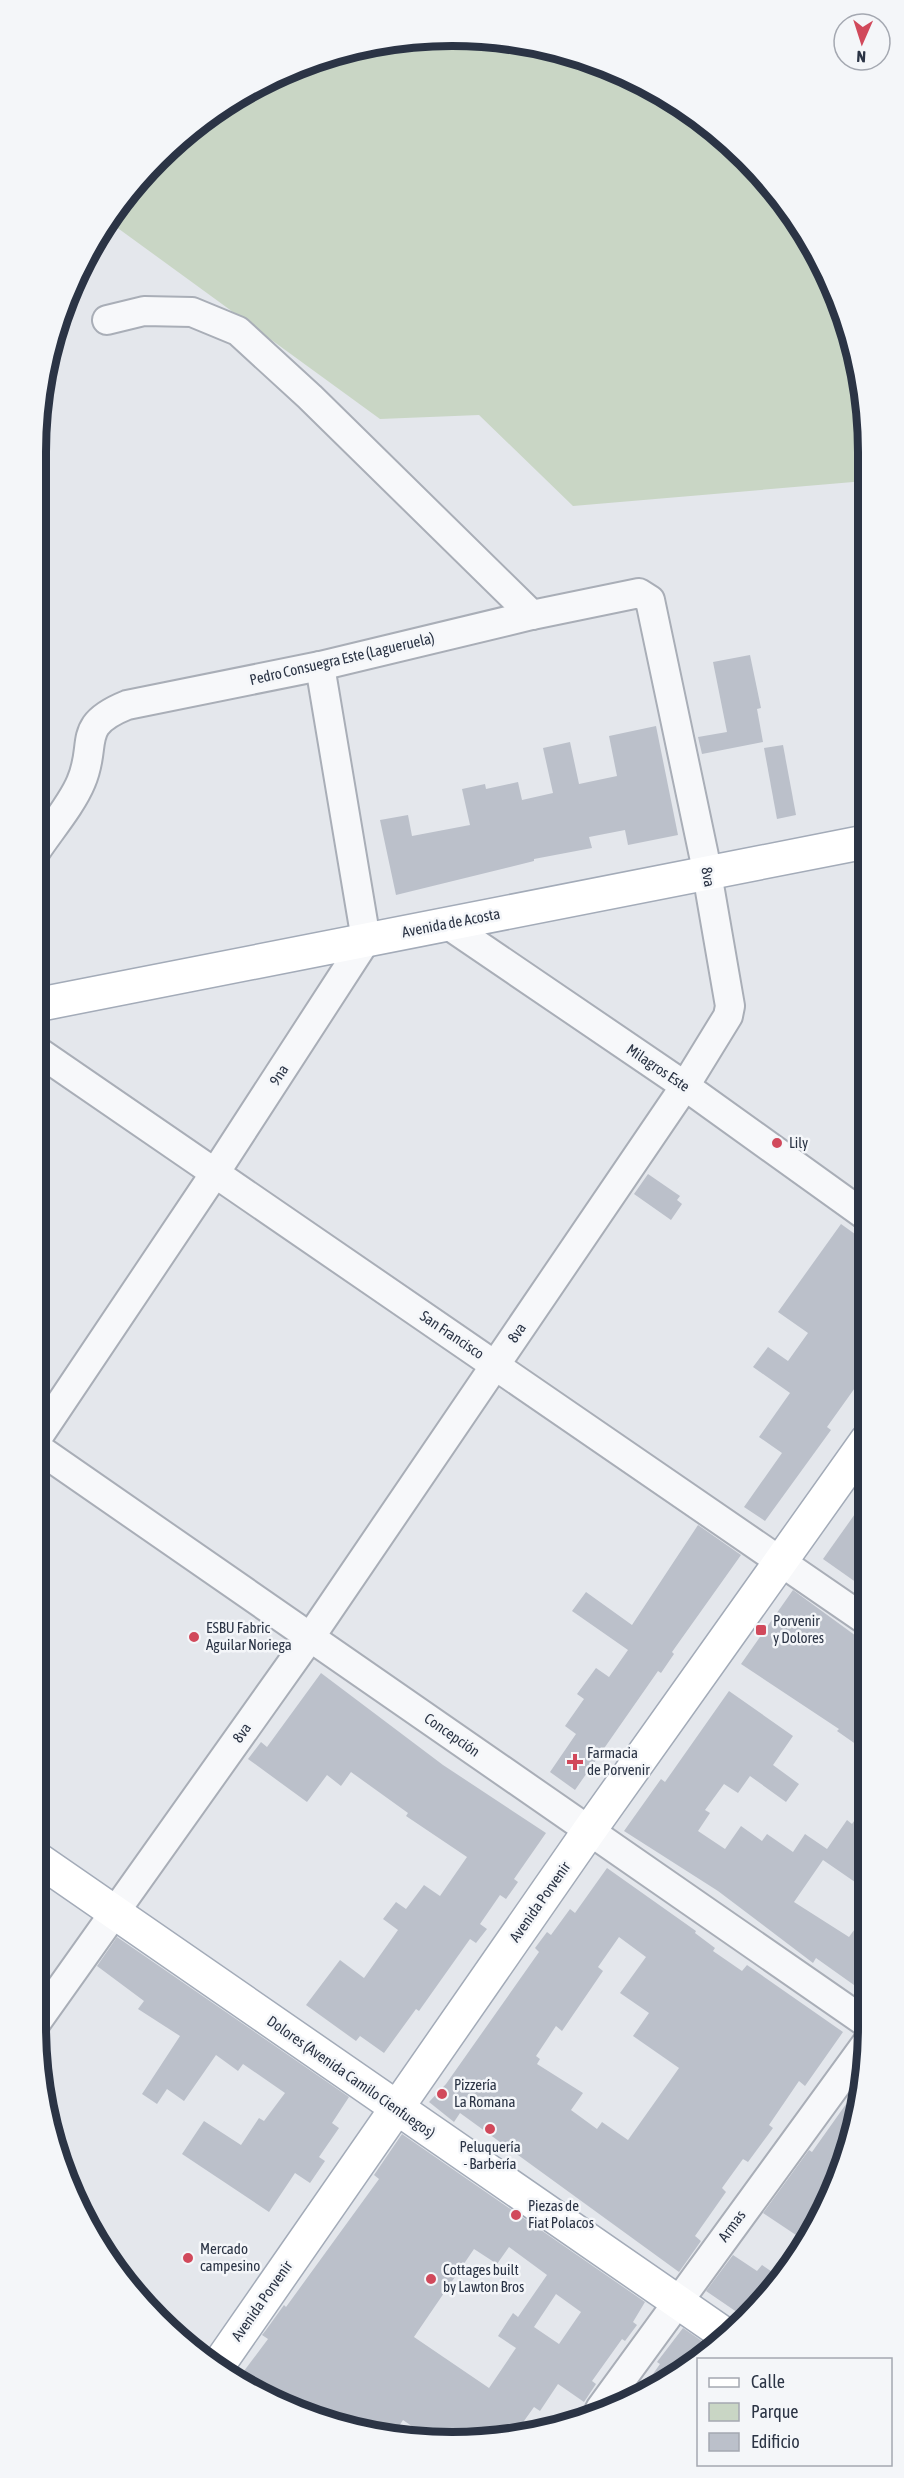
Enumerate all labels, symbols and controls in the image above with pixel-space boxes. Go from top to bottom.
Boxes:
north arrow [832,12,892,72]
text: N [856,48,866,66]
street label: Pedro Consuegra Este (Lagueruela) [248,629,436,688]
street label: 8va [698,866,719,888]
street label: Avenida de Acosta [400,905,501,940]
street label: Milagros Este [624,1040,693,1095]
street label: 9na [266,1061,292,1088]
place label: Lily [789,1134,808,1151]
marker: Lily [770,1136,784,1150]
street label: San Francisco [417,1307,488,1362]
street label: 8va [504,1320,529,1346]
place label: Porvenir y Dolores [773,1612,824,1646]
place label: ESBU Fabric Aguilar Noriega [206,1619,292,1653]
marker: Porvenir y Dolores [754,1623,768,1637]
marker: ESBU Fabric Aguilar Noriega [187,1630,201,1644]
street label: Concepción [421,1709,483,1760]
street label: 8va [229,1720,254,1746]
place label: Farmacia de Porvenir [587,1744,650,1778]
marker: Farmacia de Porvenir [568,1755,582,1769]
street label: Avenida Porvenir [506,1858,574,1945]
street label: Dolores (Avenida Camilo Cienfuegos) [264,2012,439,2141]
place label: Pizzería La Romana [454,2076,515,2110]
marker: Pizzería La Romana [435,2087,449,2101]
marker: Peluquería - Barbería [483,2122,497,2136]
place label: Peluquería - Barbería [459,2138,521,2172]
place label: Piezas de Fiat Polacos [528,2197,594,2231]
street label: Armas [714,2207,749,2245]
marker: Piezas de Fiat Polacos [509,2208,523,2222]
place label: Mercado campesino [200,2240,260,2274]
marker: Mercado campesino [181,2251,195,2265]
street label: Avenida Porvenir [228,2257,296,2344]
place label: Cottages built by Lawton Bros [443,2261,524,2295]
marker: Cottages built by Lawton Bros [424,2272,438,2286]
legend [697,2358,892,2466]
text: Calle [751,2371,785,2392]
text: Parque [751,2401,799,2422]
text: Edificio [751,2431,800,2452]

